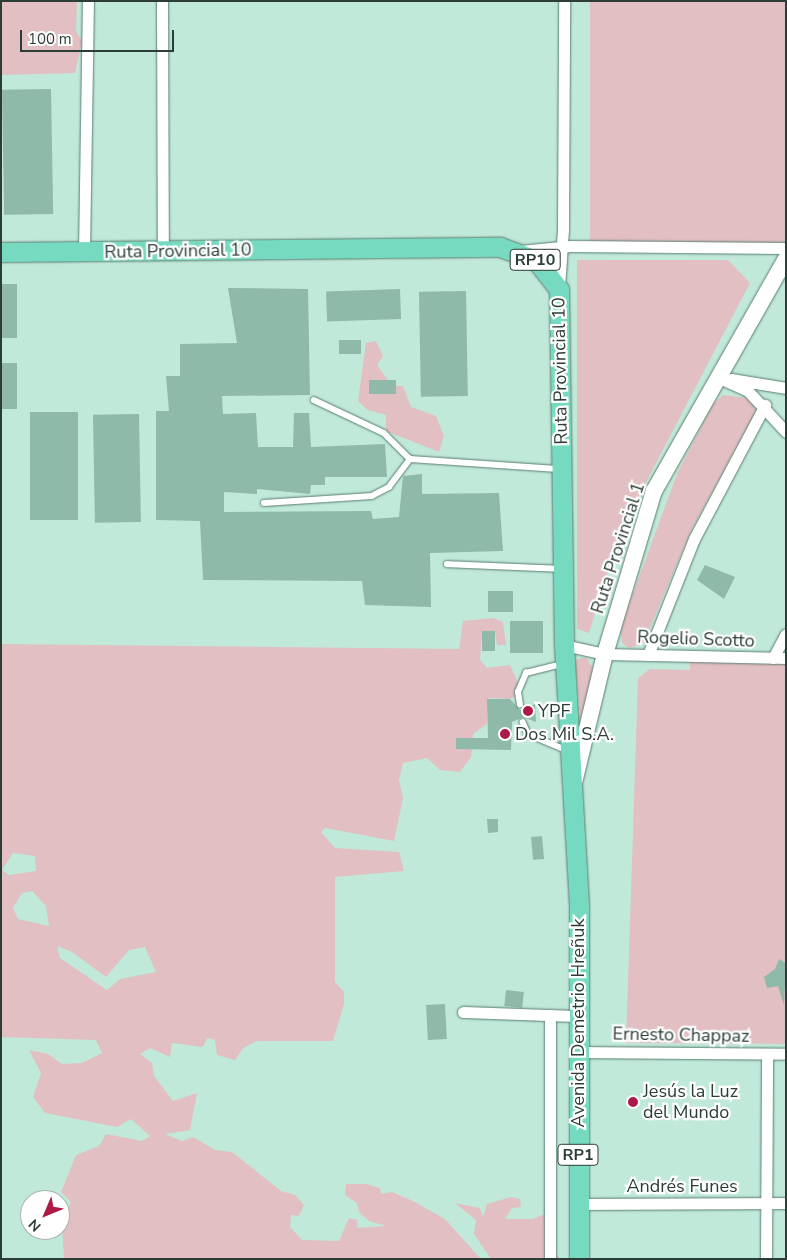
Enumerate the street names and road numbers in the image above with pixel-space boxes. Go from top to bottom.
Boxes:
street label: Ruta Provincial 10 [104,239,252,263]
road number: RP10 [509,246,561,274]
street label: Ruta Provincial 10 [548,297,572,445]
street label: Ruta Provincial 1 [587,480,649,616]
street label: Rogelio Scotto [637,626,755,652]
street label: Avenida Demetrio Hreñuk [567,919,589,1127]
street label: Ernesto Chappaz [612,1023,750,1047]
road number: RP1 [557,1142,599,1168]
street label: Andrés Funes [626,1175,738,1197]

